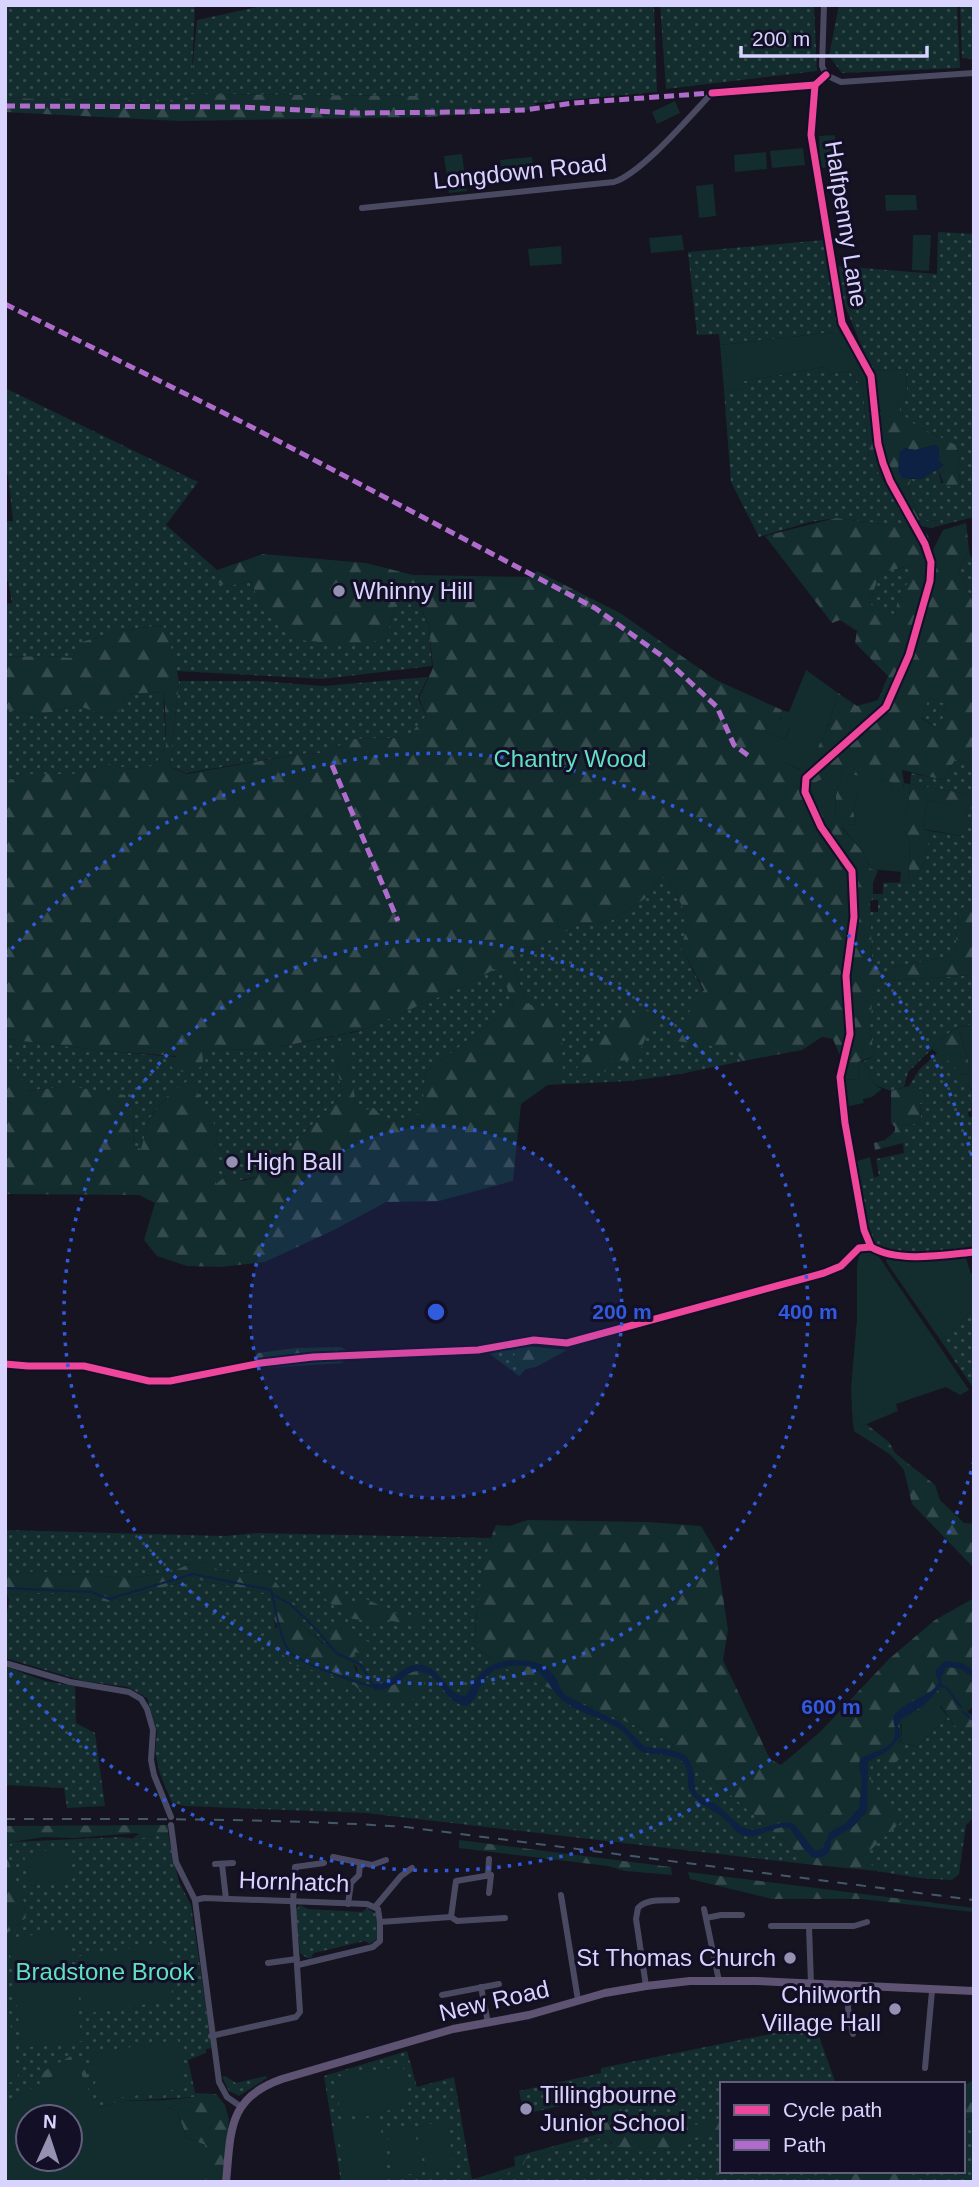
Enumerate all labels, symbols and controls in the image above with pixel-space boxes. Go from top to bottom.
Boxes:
scale bar [741,14,926,58]
text: 200 m [752,27,810,50]
street label: Halfpenny Lane [820,139,873,309]
street label: Longdown Road [432,149,608,194]
place label: Whinny Hill [353,577,473,604]
marker: Whinny Hill [331,583,347,599]
park label: Chantry Wood [494,745,646,772]
place label: High Ball [246,1148,342,1175]
marker: High Ball [224,1154,240,1170]
centre of rings [424,1300,448,1324]
text: 200 m [592,1300,652,1323]
text: 400 m [778,1300,838,1323]
text: 600 m [801,1695,861,1718]
street label: Hornhatch [238,1866,350,1897]
place label: St Thomas Church [576,1944,776,1971]
marker: St Thomas Church [782,1950,798,1966]
park label: Bradstone Brook [16,1958,195,1985]
street label: New Road [436,1975,552,2026]
place label: Chilworth Village Hall [761,1981,881,2036]
marker: Chilworth Village Hall [887,2001,903,2017]
place label: Tillingbourne Junior School [540,2081,685,2136]
legend [720,2082,965,2173]
text: Cycle path [783,2098,882,2121]
marker: Tillingbourne Junior School [518,2101,534,2117]
north arrow [14,2103,84,2173]
text: N [42,2111,57,2132]
text: Path [783,2133,826,2156]

